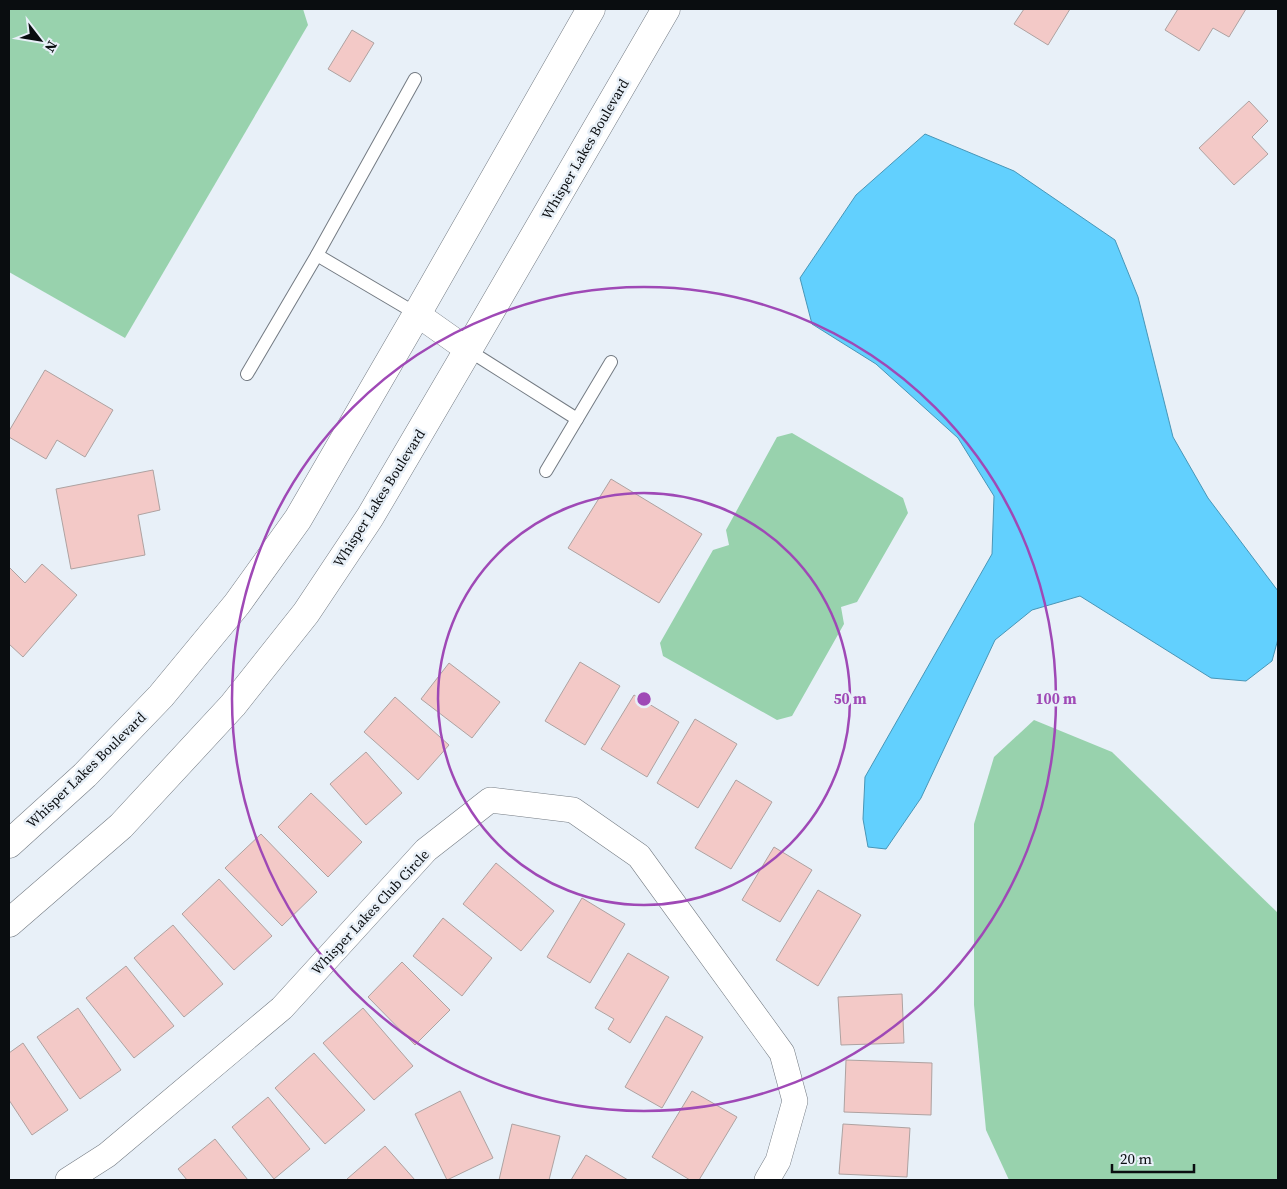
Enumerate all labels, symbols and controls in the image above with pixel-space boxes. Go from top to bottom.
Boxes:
north arrow [15,15,65,65]
text: N [40,37,62,56]
street label: Whisper Lakes Boulevard [537,75,633,223]
street label: Whisper Lakes Boulevard [328,425,430,571]
text: 50 m [833,688,867,709]
text: 100 m [1035,688,1077,709]
centre of rings [635,690,653,708]
street label: Whisper Lakes Boulevard [22,708,150,832]
street label: Whisper Lakes Club Circle [306,845,434,979]
scale bar [1112,1142,1194,1174]
text: 20 m [1120,1148,1152,1169]

